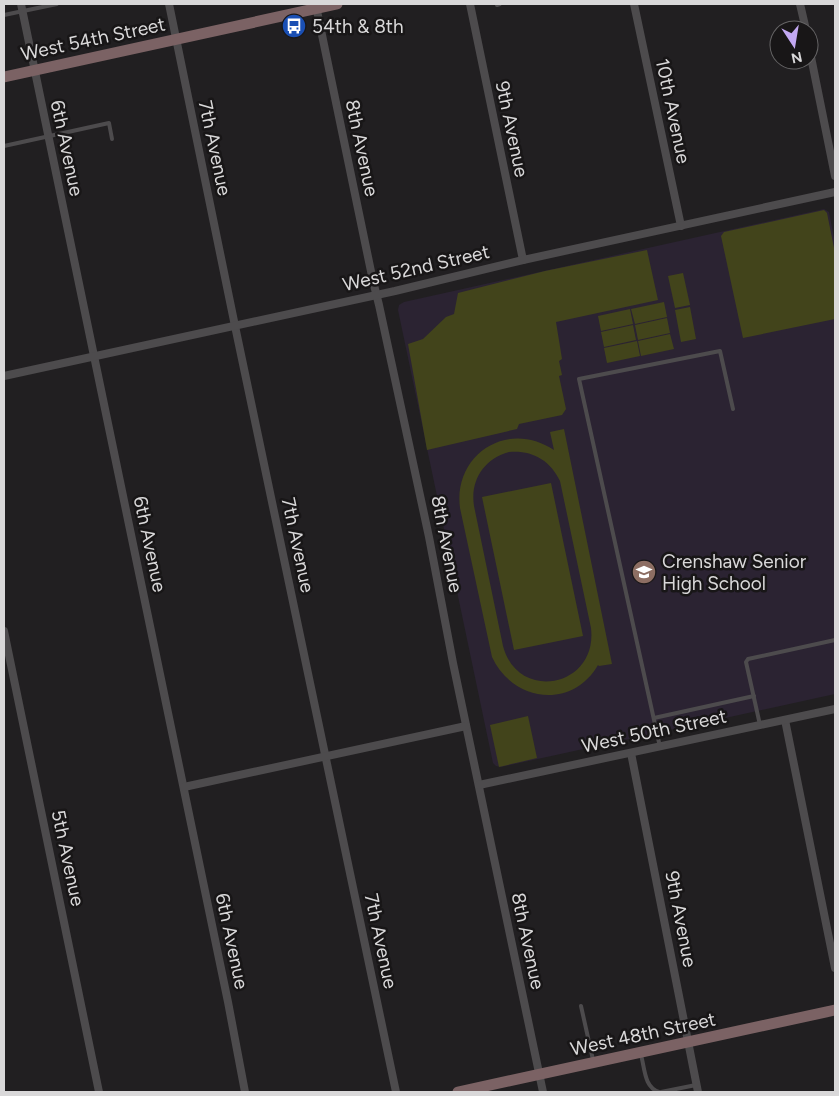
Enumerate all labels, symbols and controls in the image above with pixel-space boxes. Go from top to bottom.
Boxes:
street label: West 54th Street [19,12,167,66]
bus stop icon: 54th & 8th [281,13,307,39]
place label: 54th & 8th [312,15,404,38]
north arrow [769,20,819,70]
text: N [790,48,804,67]
street label: 10th Avenue [651,56,695,166]
street label: 9th Avenue [491,79,533,179]
street label: 8th Avenue [341,97,383,199]
street label: 6th Avenue [46,98,88,198]
street label: 7th Avenue [194,98,236,198]
street label: West 52nd Street [340,240,492,296]
street label: 6th Avenue [129,494,171,594]
street label: 8th Avenue [426,494,468,594]
street label: 7th Avenue [277,495,319,595]
place label: Crenshaw Senior High School [662,550,807,595]
school or university icon: Crenshaw Senior High School [631,559,657,585]
street label: West 50th Street [580,704,728,758]
street label: 5th Avenue [47,808,89,908]
street label: 9th Avenue [660,869,702,969]
street label: 8th Avenue [507,890,549,992]
street label: 6th Avenue [211,891,253,991]
street label: 7th Avenue [360,891,402,991]
street label: West 48th Street [568,1007,718,1061]

